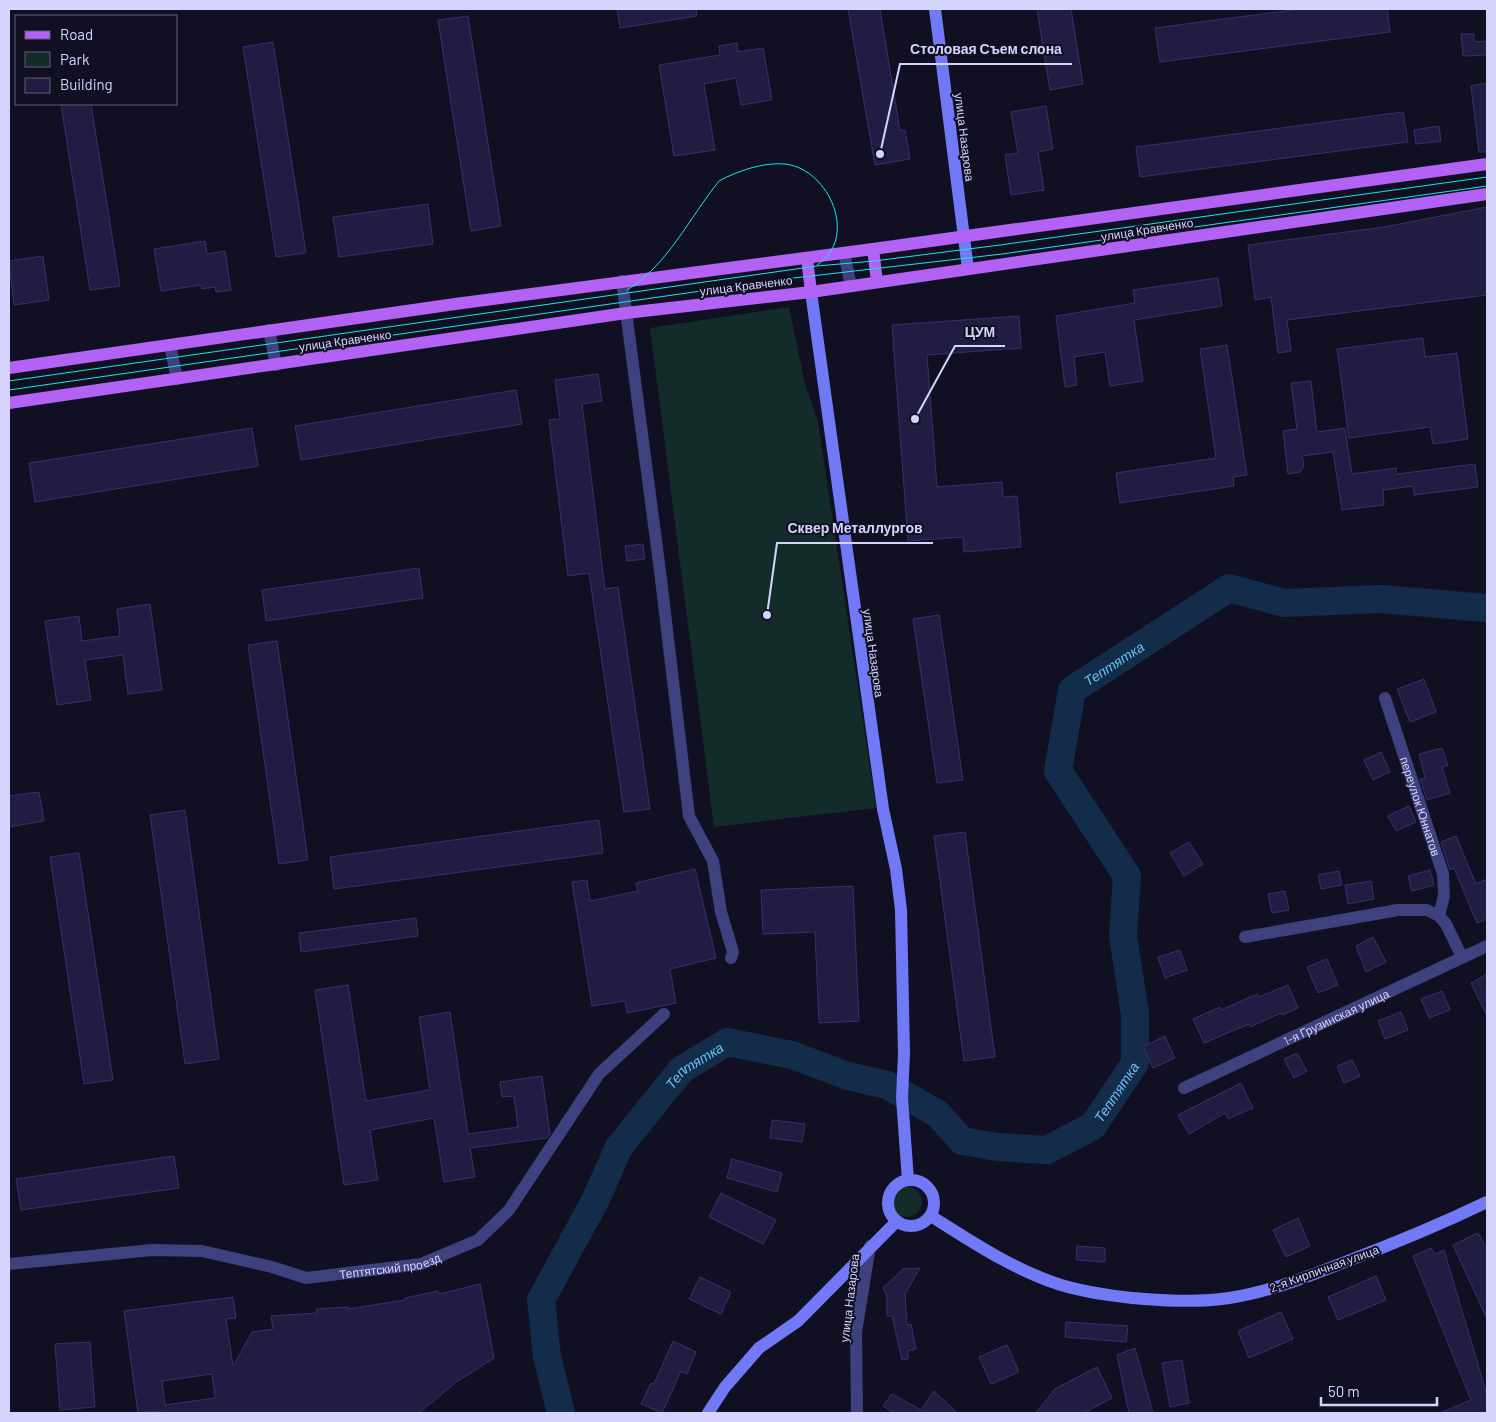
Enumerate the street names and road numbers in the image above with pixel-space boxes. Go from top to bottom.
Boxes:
street label: улица Назарова [952,92,977,182]
street label: улица Кравченко [1100,215,1195,244]
street label: улица Кравченко [699,272,794,299]
street label: улица Кравченко [298,327,393,354]
street label: улица Назарова [860,608,887,699]
street label: переулок Юннатов [1398,755,1444,858]
street label: 1-я Грузинская улица [1281,986,1392,1047]
street label: 2-я Кирпичная улица [1268,1242,1381,1295]
street label: Тептятский проезд [338,1250,443,1281]
street label: улица Назарова [837,1253,862,1343]

